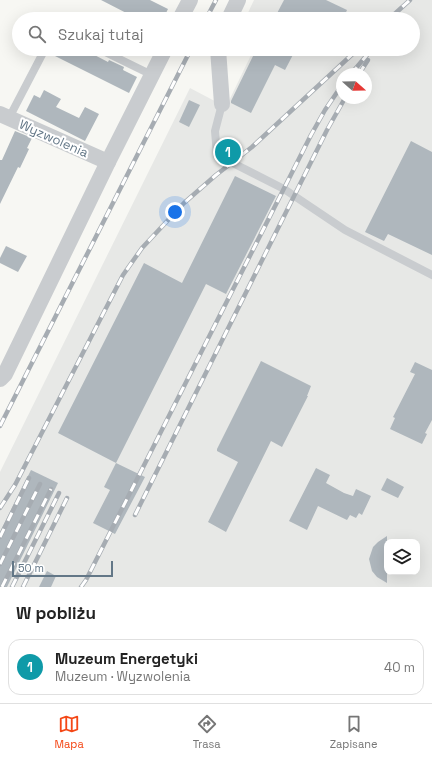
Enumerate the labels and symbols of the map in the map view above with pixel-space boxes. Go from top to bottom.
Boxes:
north arrow [336,68,372,104]
street label: Wyzwolenia [17,116,91,161]
pin: 1 [215,137,241,167]
your location [165,202,185,222]
scale bar [12,559,113,578]

